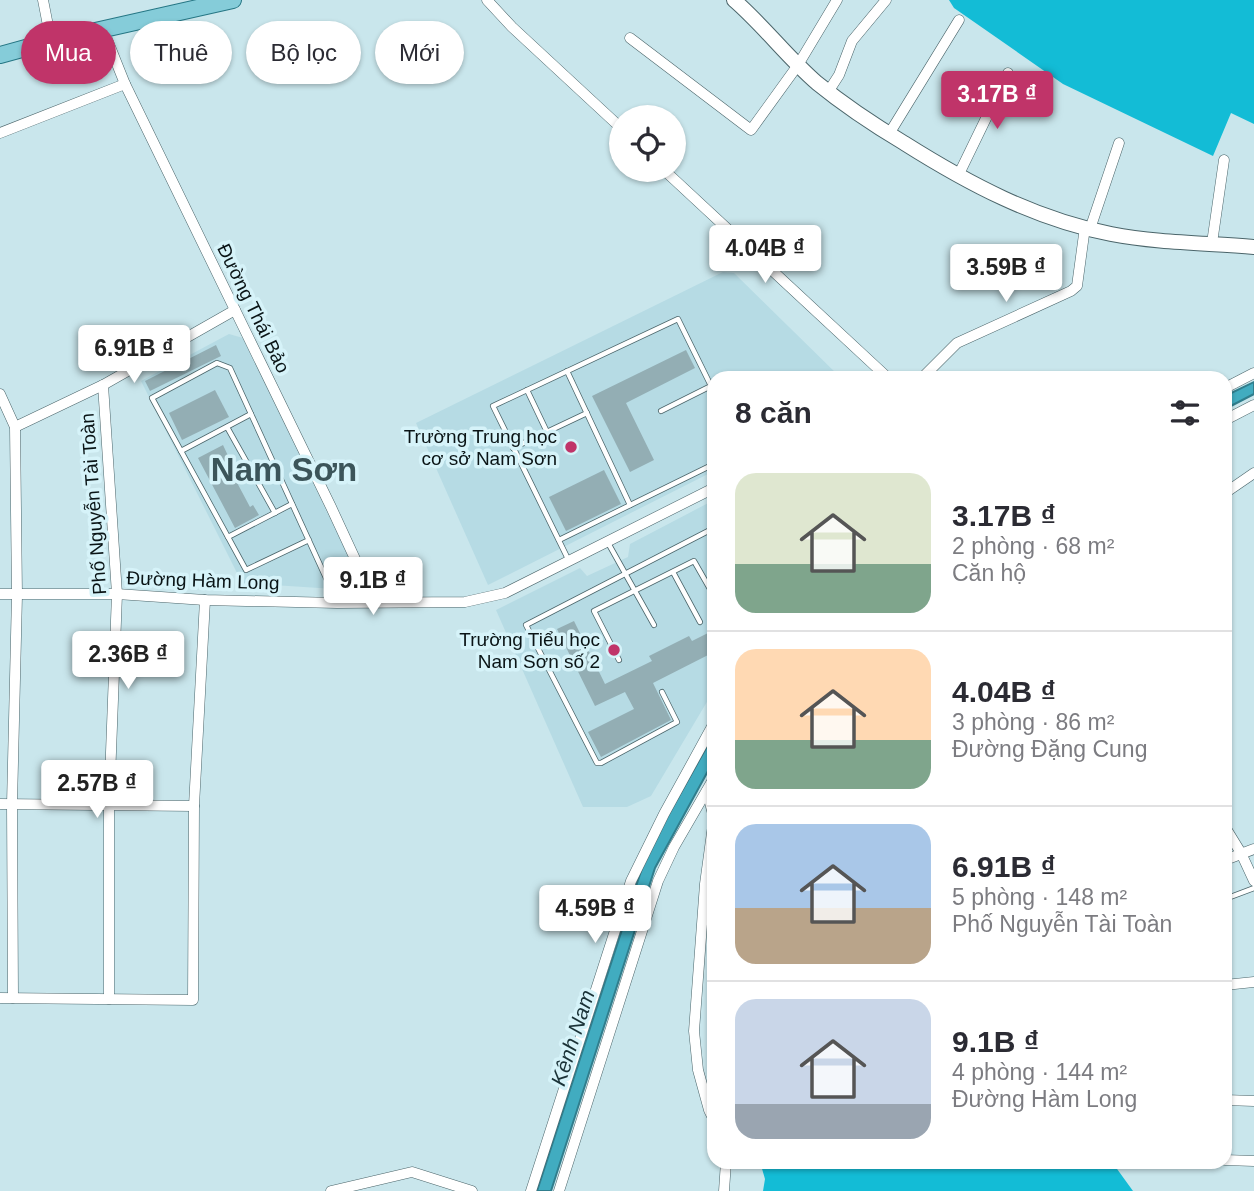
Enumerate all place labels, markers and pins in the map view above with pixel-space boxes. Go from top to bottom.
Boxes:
pin: 3.17B ₫ [932,72,1062,131]
pin: 4.04B ₫ [700,226,830,285]
pin: 3.59B ₫ [941,244,1071,304]
pin: 6.91B ₫ [69,326,199,385]
place label: Trường Trung học cơ sở Nam Sơn [404,426,557,469]
marker: Trường Trung học cơ sở Nam Sơn [563,439,579,455]
pin: 9.1B ₫ [316,558,430,617]
place label: Trường Tiểu học Nam Sơn số 2 [459,629,600,672]
pin: 2.36B ₫ [63,632,193,691]
marker: Trường Tiểu học Nam Sơn số 2 [606,642,622,658]
pin: 2.57B ₫ [32,760,162,820]
pin: 4.59B ₫ [530,886,660,945]

